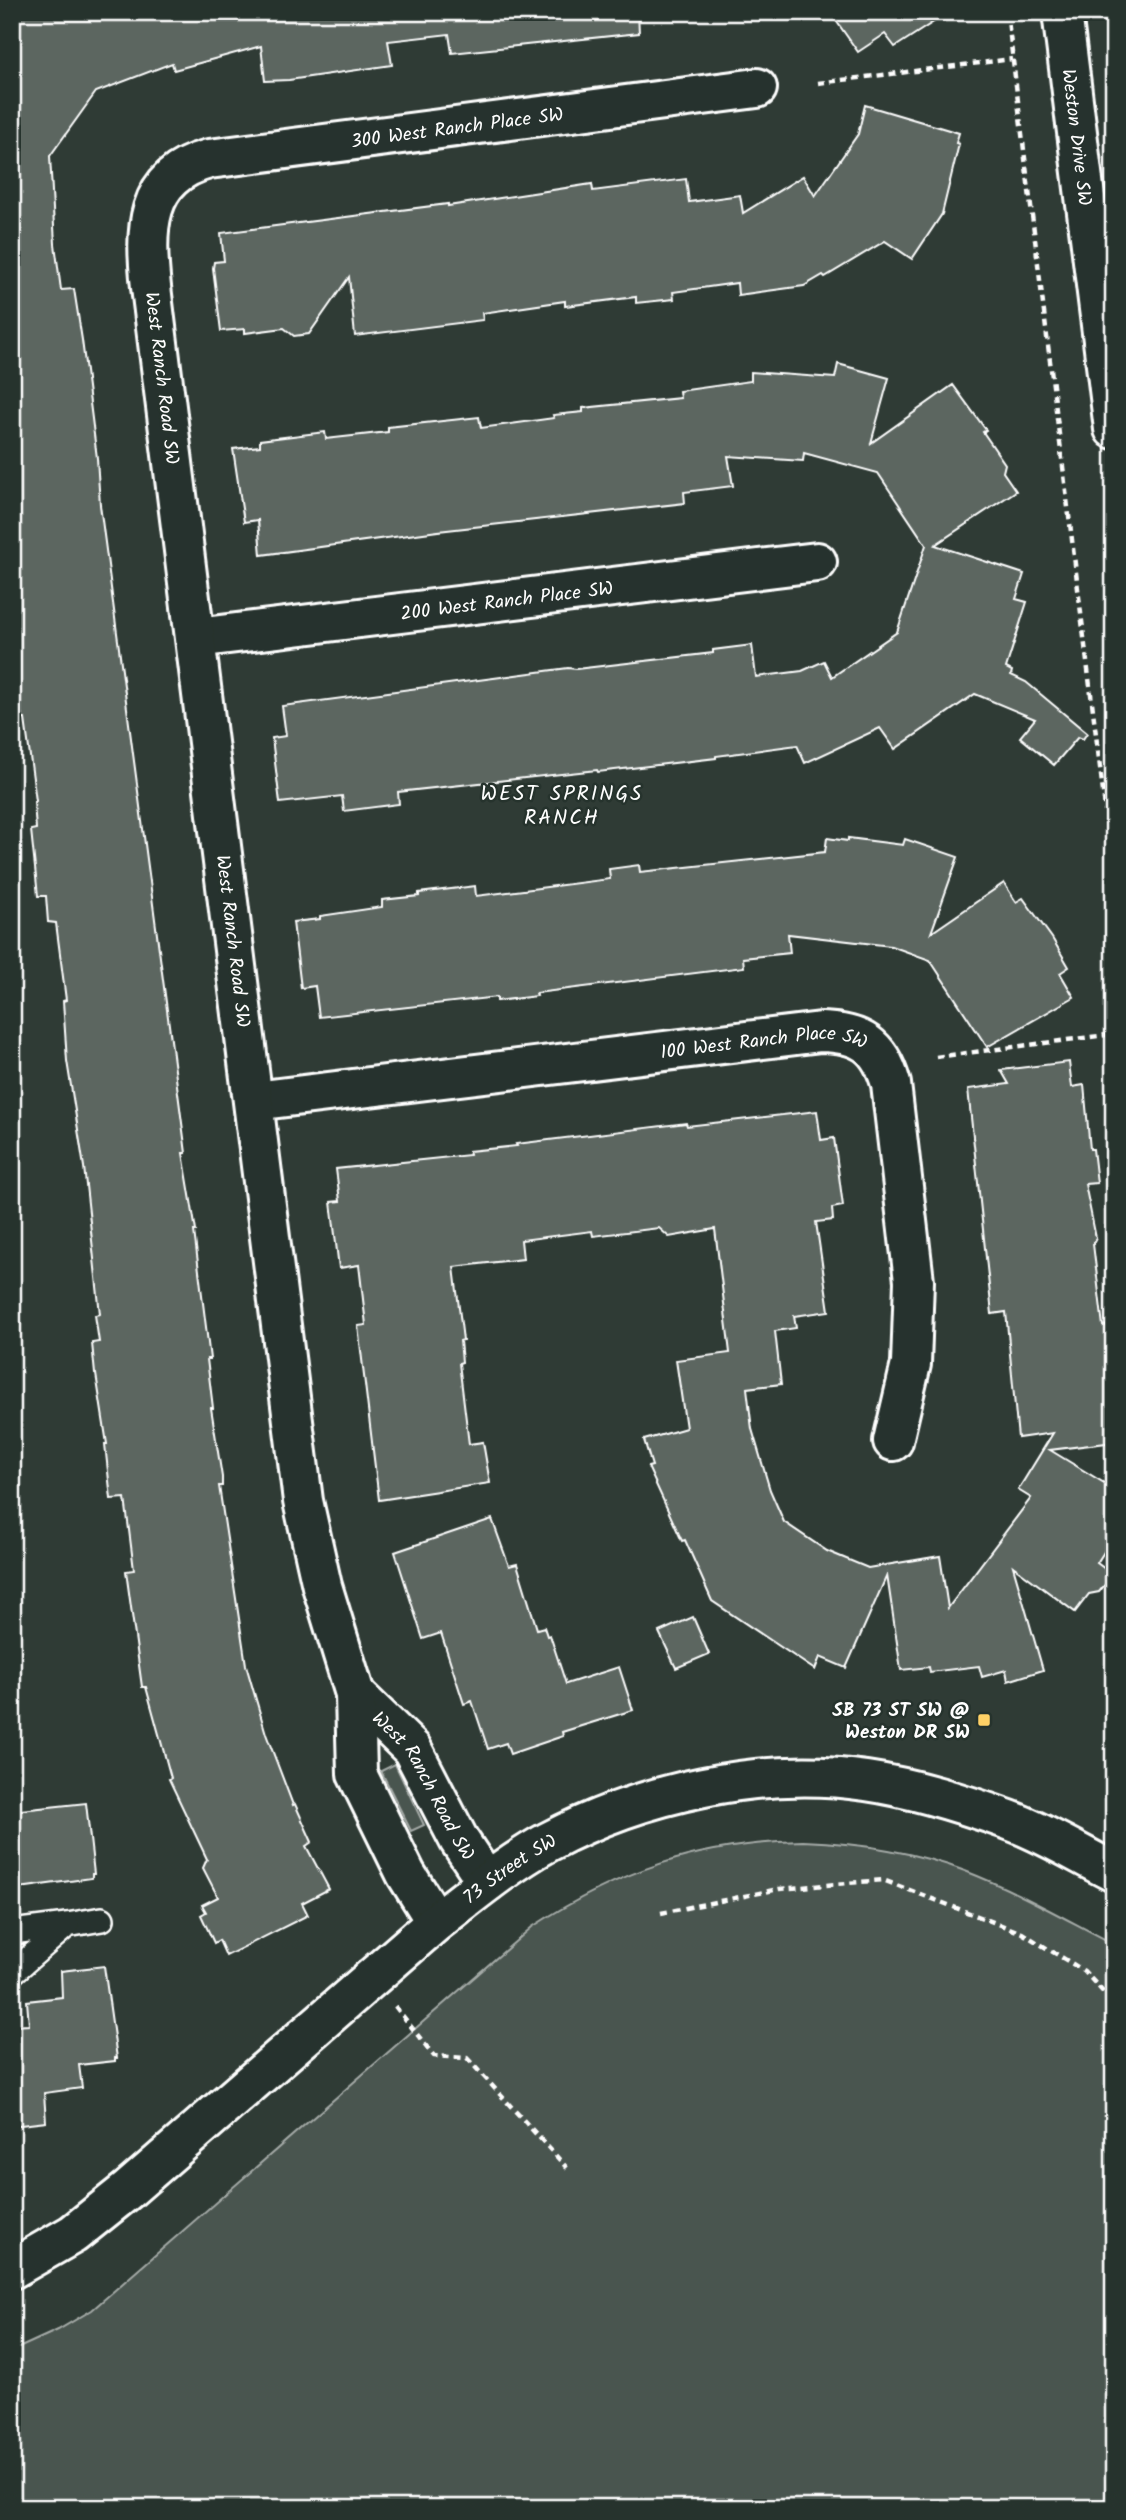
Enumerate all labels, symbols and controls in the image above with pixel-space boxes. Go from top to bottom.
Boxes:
street label: Weston Drive SW [1052,67,1099,207]
street label: 300 West Ranch Place SW [349,100,565,157]
street label: West Ranch Road SW [136,290,186,466]
street label: 200 West Ranch Place SW [399,574,615,630]
district label: WEST SPRINGS RANCH [480,778,644,835]
street label: West Ranch Road SW [207,853,257,1029]
street label: 100 West Ranch Place SW [659,1019,872,1068]
place label: SB 73 ST SW @ Weston DR SW [832,1696,970,1748]
street label: West Ranch Road SW [364,1705,482,1867]
marker: SB 73 ST SW @ Weston DR SW [976,1712,992,1728]
street label: 73 Street SW [457,1827,563,1913]

